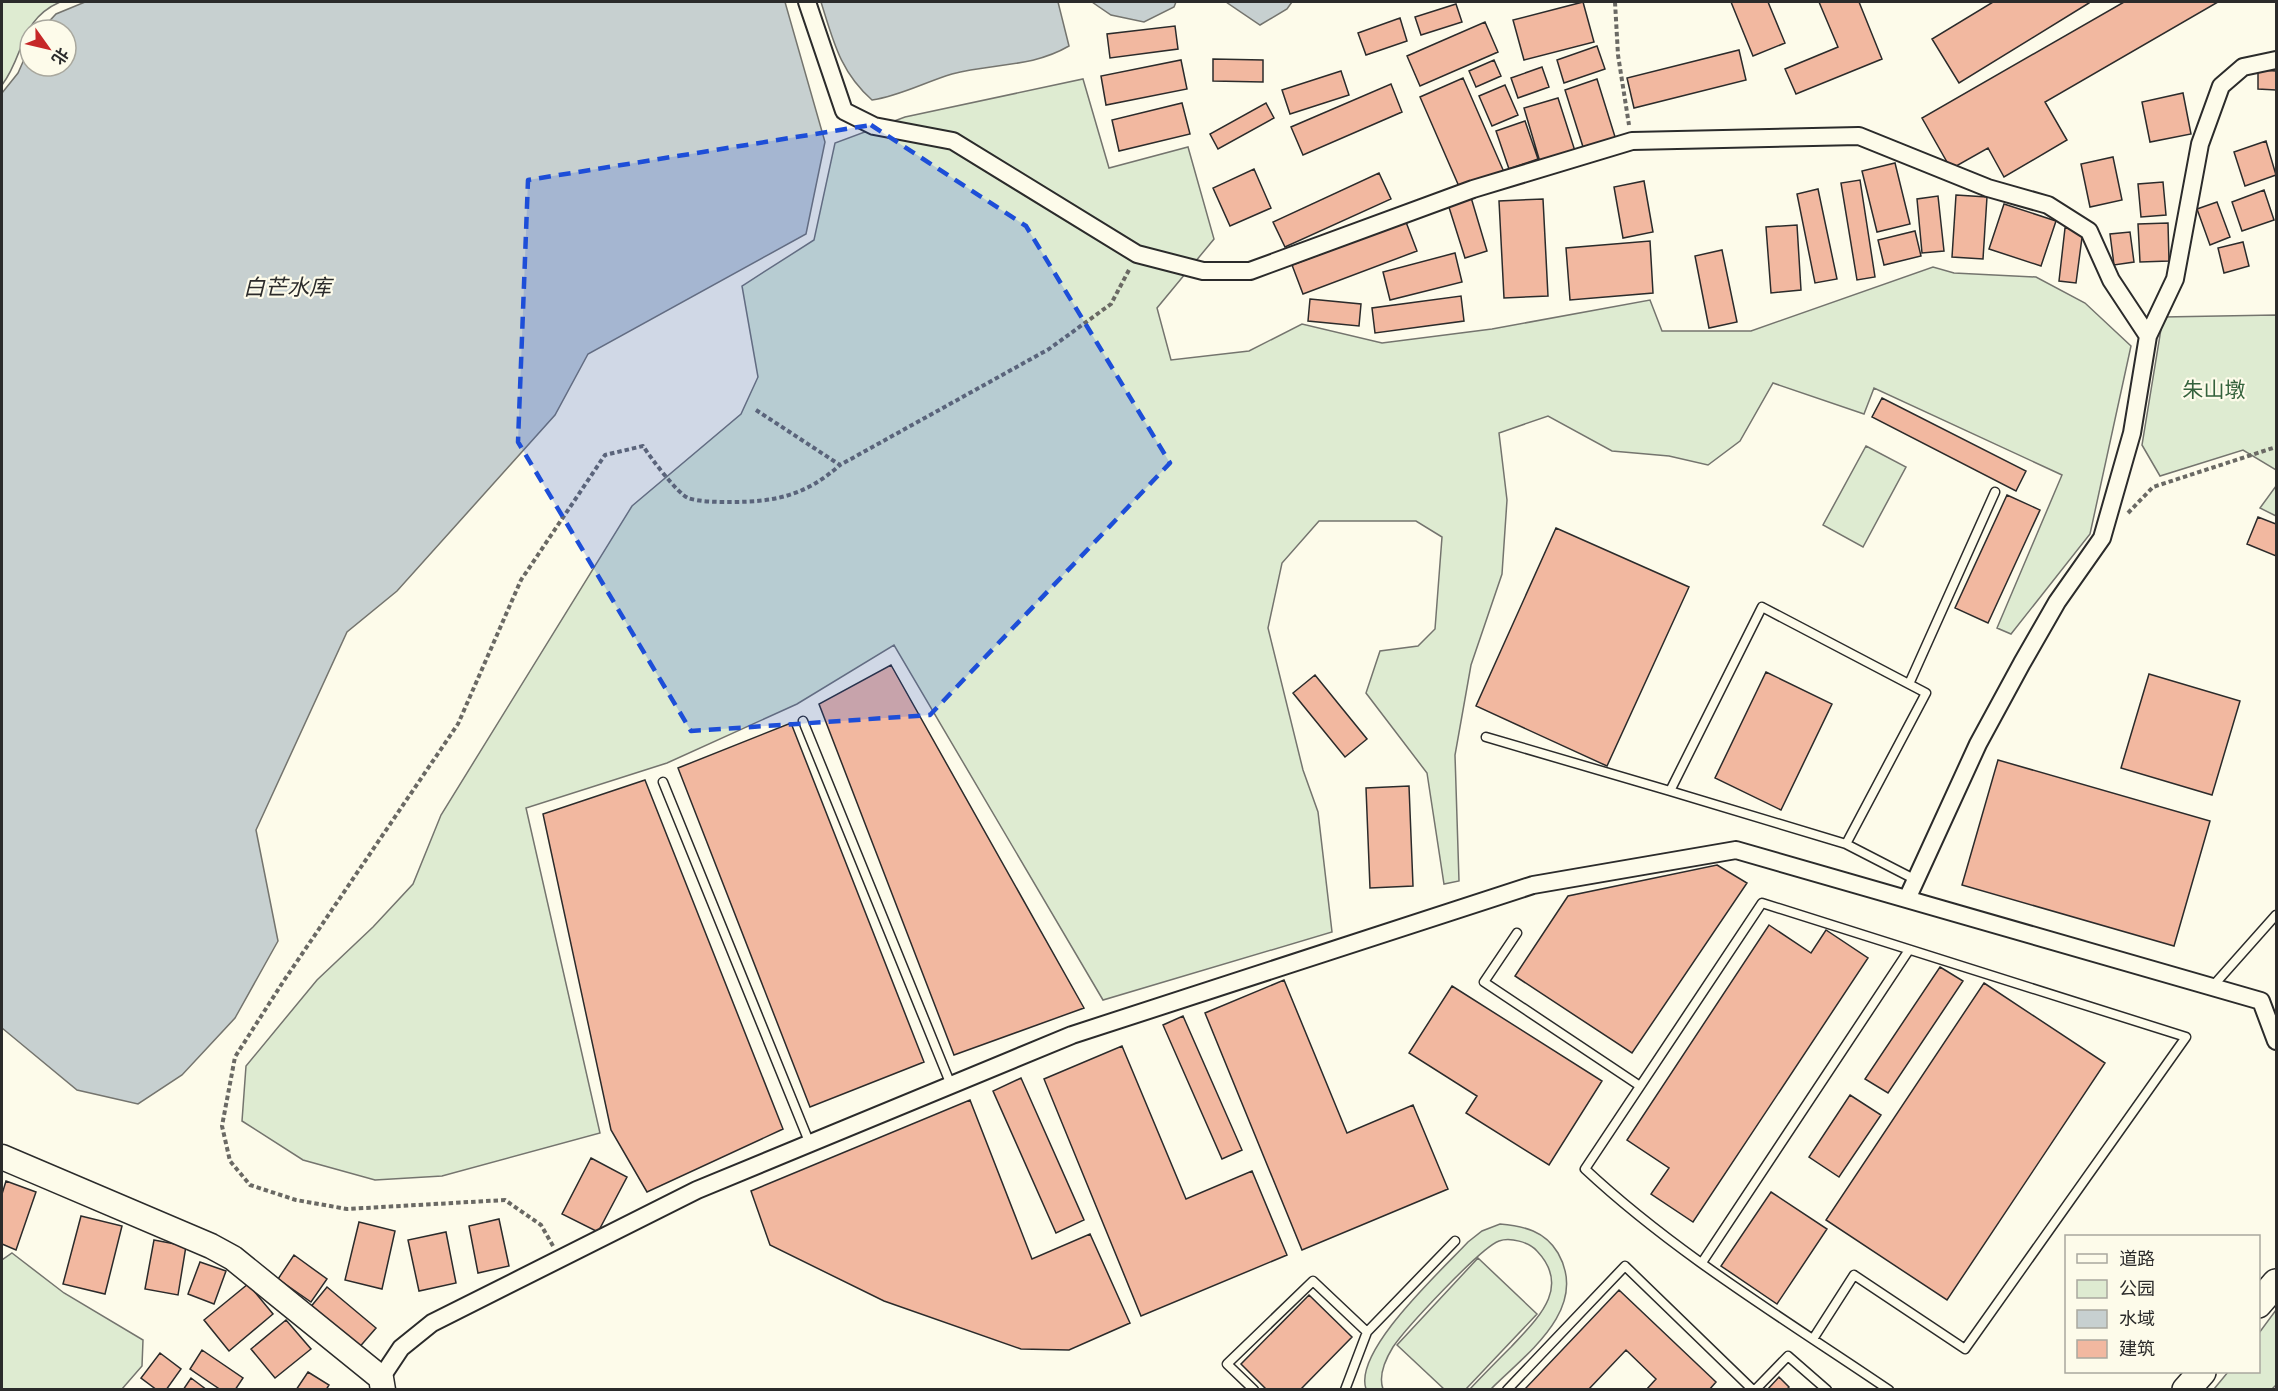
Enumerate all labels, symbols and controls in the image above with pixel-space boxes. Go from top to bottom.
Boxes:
north arrow [18,18,78,78]
text: 北 [46,43,74,69]
water label: 白芒水库 [243,272,335,303]
park label: 朱山墩 [2183,375,2246,404]
legend [2065,1235,2260,1373]
text: 道路 [2119,1246,2155,1271]
text: 公园 [2119,1276,2155,1301]
text: 水域 [2119,1306,2155,1331]
text: 建筑 [2119,1336,2155,1361]

